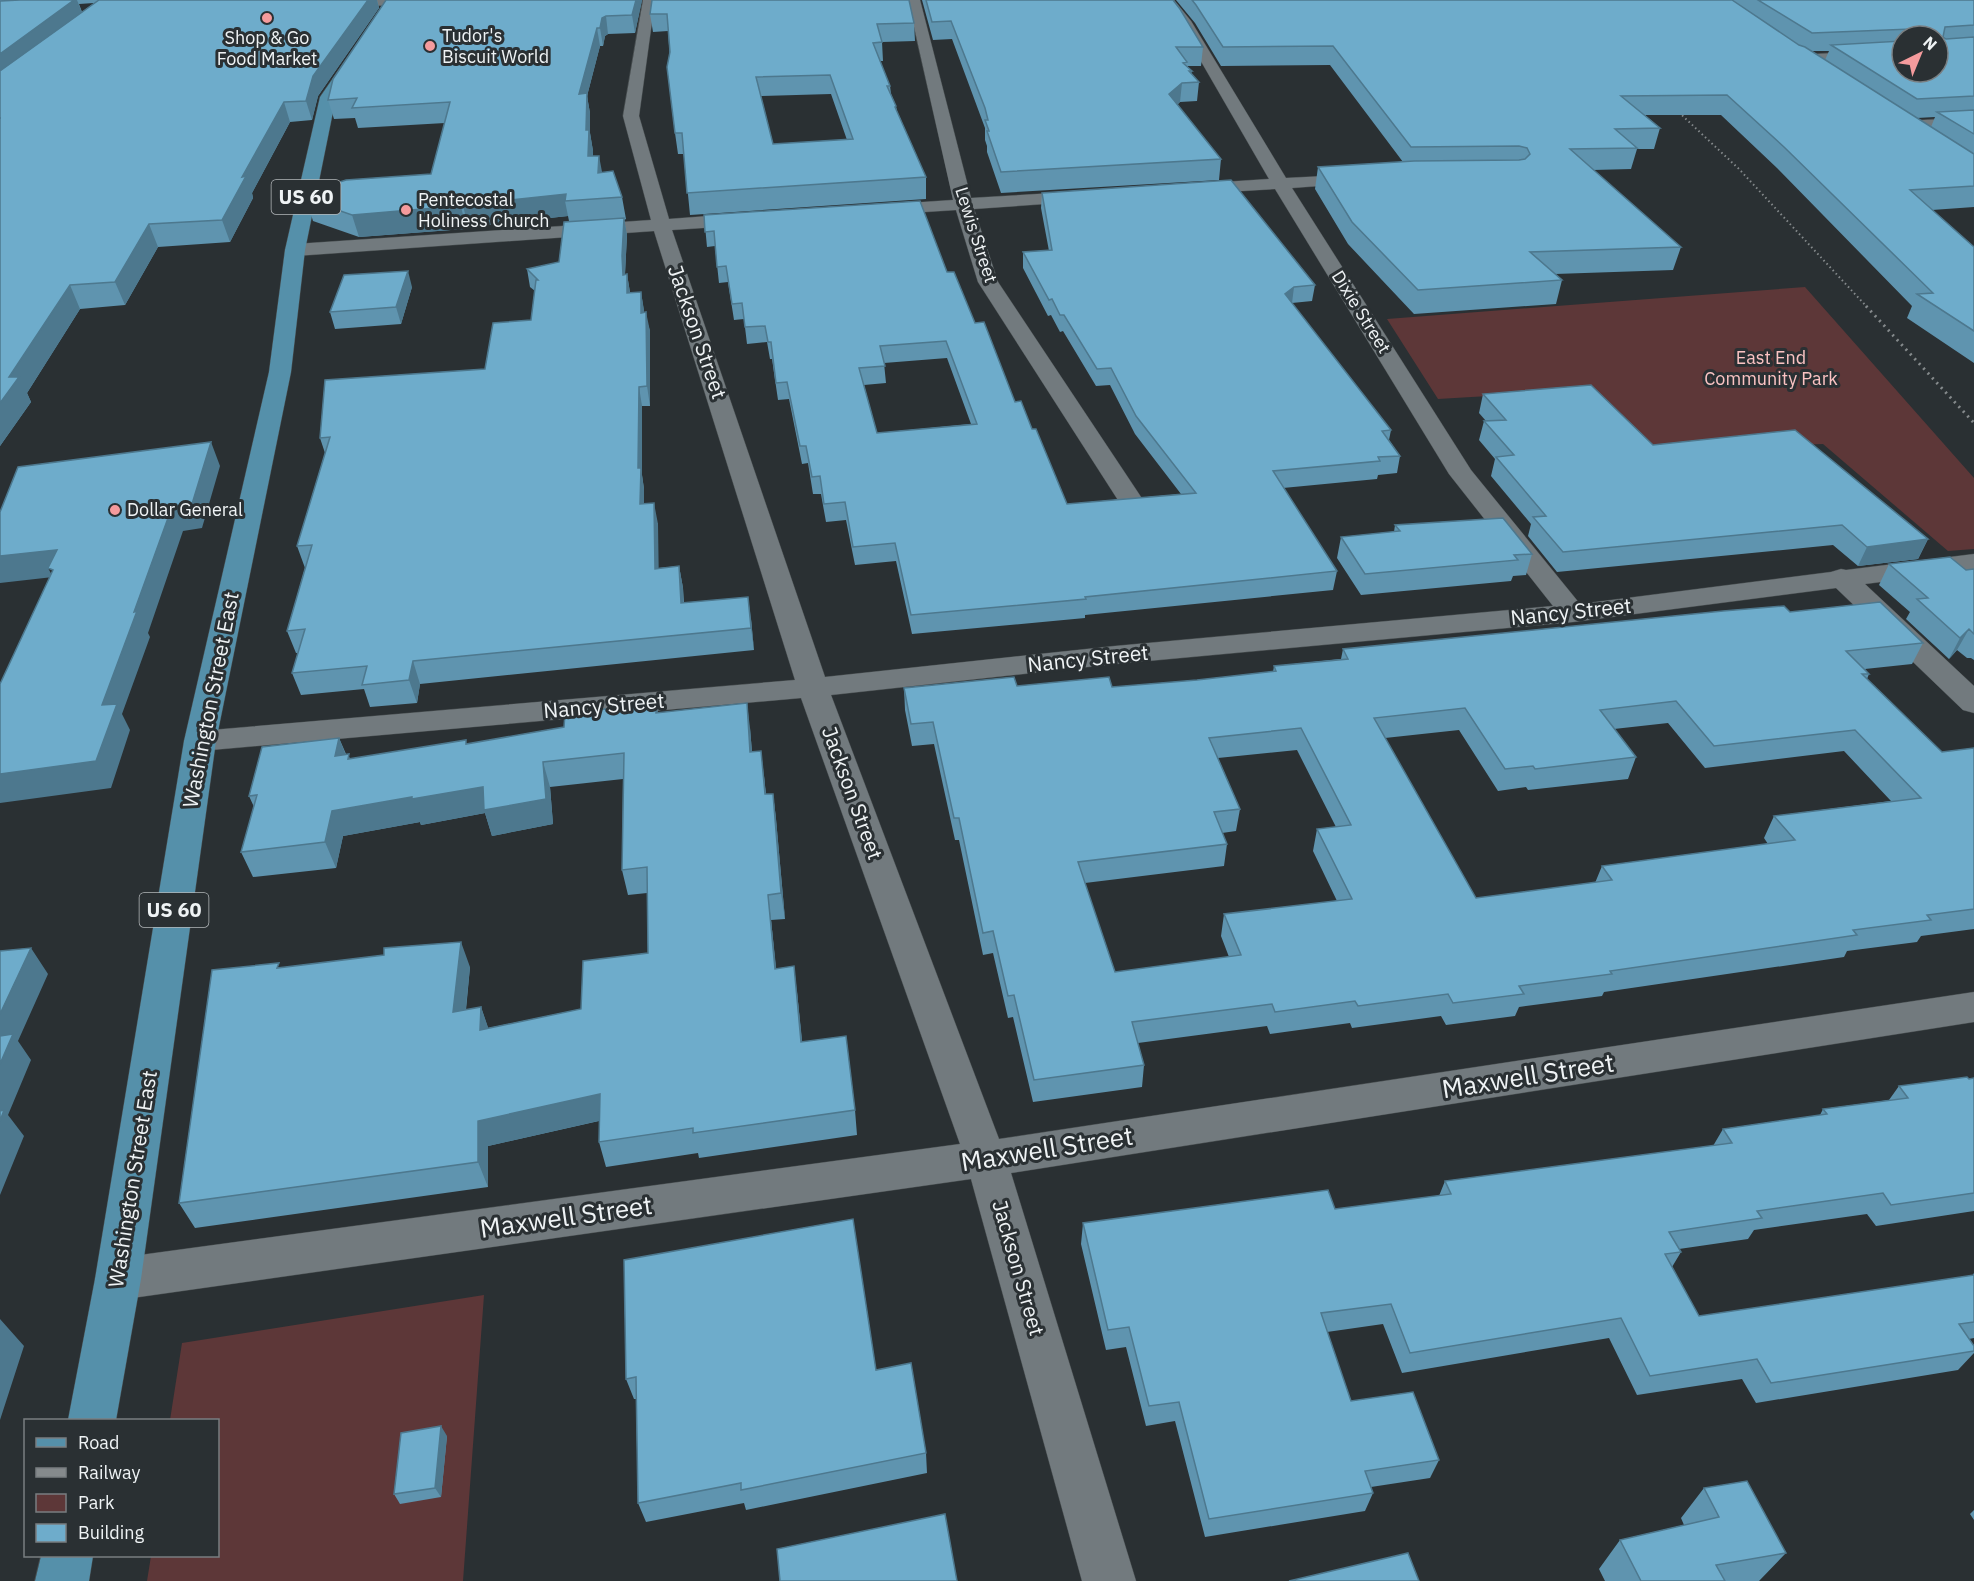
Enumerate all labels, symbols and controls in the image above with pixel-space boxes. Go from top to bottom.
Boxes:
marker: Shop & Go Food Market [260,11,274,25]
place label: Tudor's Biscuit World [442,24,549,68]
north arrow [1890,24,1950,84]
place label: Shop & Go Food Market [217,26,317,70]
text: N [1919,32,1941,54]
marker: Tudor's Biscuit World [423,39,437,53]
road number: US 60 [272,180,340,214]
street label: Lewis Street [950,184,1003,286]
place label: Pentecostal Holiness Church [418,188,549,232]
marker: Pentecostal Holiness Church [399,203,413,217]
street label: Jackson Street [662,261,734,402]
street label: Dixie Street [1327,266,1396,358]
park label: East End Community Park [1704,346,1838,390]
place label: Dollar General [127,498,243,521]
marker: Dollar General [108,503,122,517]
street label: Washington Street East [175,589,245,810]
street label: Nancy Street [1509,591,1633,631]
street label: Nancy Street [1026,638,1150,678]
street label: Nancy Street [542,686,666,724]
street label: Jackson Street [816,722,890,863]
road number: US 60 [140,893,208,927]
street label: Maxwell Street [1439,1045,1616,1105]
street label: Washington Street East [101,1068,163,1289]
street label: Maxwell Street [958,1118,1135,1178]
street label: Maxwell Street [477,1187,654,1245]
street label: Jackson Street [986,1197,1052,1339]
legend [24,1419,219,1557]
text: Road [78,1431,119,1454]
text: Railway [78,1461,140,1484]
text: Park [78,1491,115,1514]
text: Building [78,1521,145,1544]

